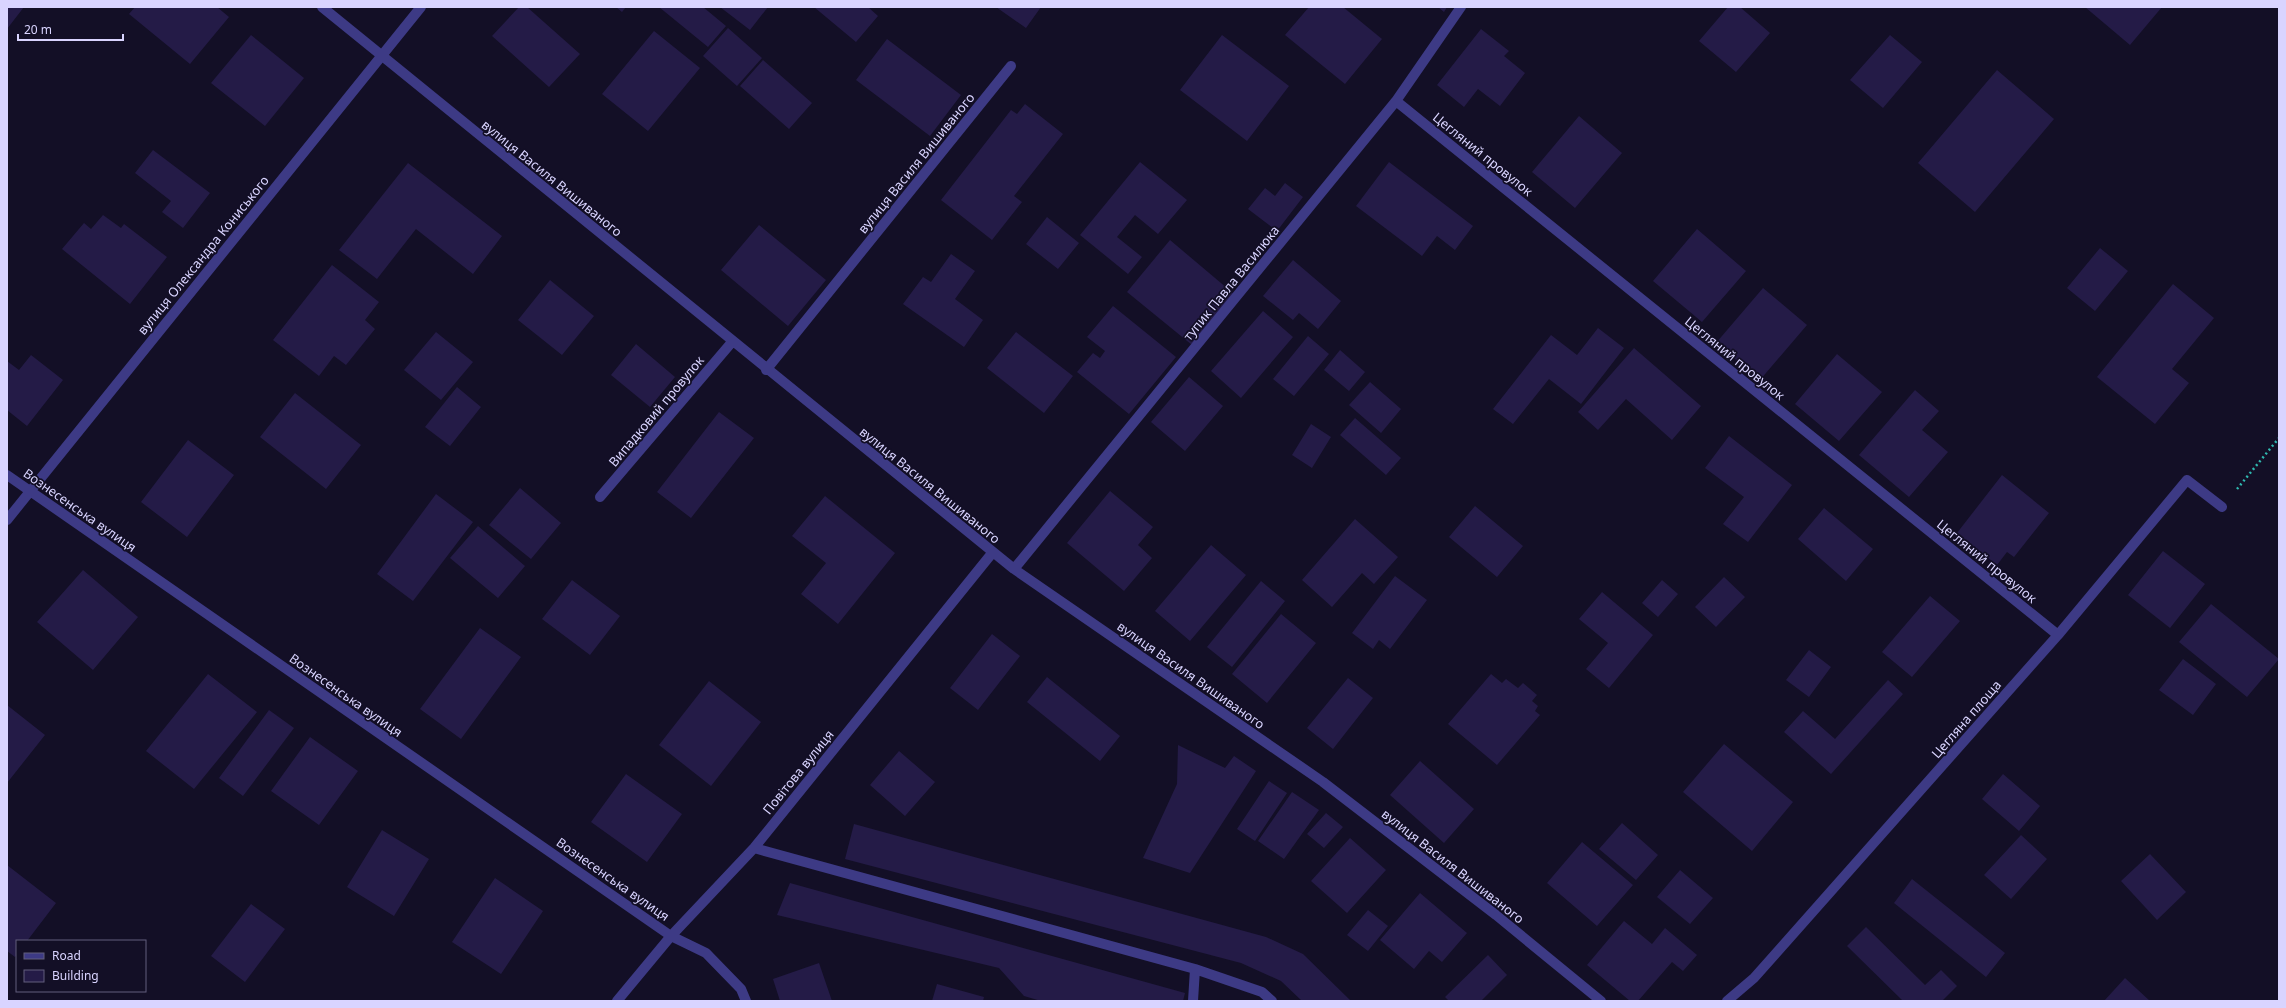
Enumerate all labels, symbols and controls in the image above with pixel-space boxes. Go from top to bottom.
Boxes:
scale bar [18,16,123,42]
text: 20 m [24,21,52,38]
street label: вулиця Василя Вишиваного [854,89,979,237]
street label: Цегляний провулок [1429,108,1537,200]
street label: вулиця Василя Вишиваного [478,116,626,241]
street label: вулиця Олександра Кониського [133,172,273,338]
street label: тупик Павла Василюка [1179,222,1283,344]
street label: Цегляний провулок [1681,312,1789,404]
street label: Випадковий провулок [604,352,708,470]
street label: вулиця Василя Вишиваного [856,423,1004,548]
street label: Вознесенська вулиця [20,464,140,556]
street label: Цегляний провулок [1933,515,2041,607]
street label: вулиця Василя Вишиваного [1114,617,1269,733]
street label: Вознесенська вулиця [286,649,406,741]
street label: Цегляна площа [1927,676,2005,762]
street label: Повітова вулиця [758,726,838,818]
street label: вулиця Василя Вишиваного [1378,805,1528,927]
street label: Вознесенська вулиця [553,833,673,925]
legend [16,940,146,992]
text: Road [52,947,81,964]
text: Building [52,967,99,984]

